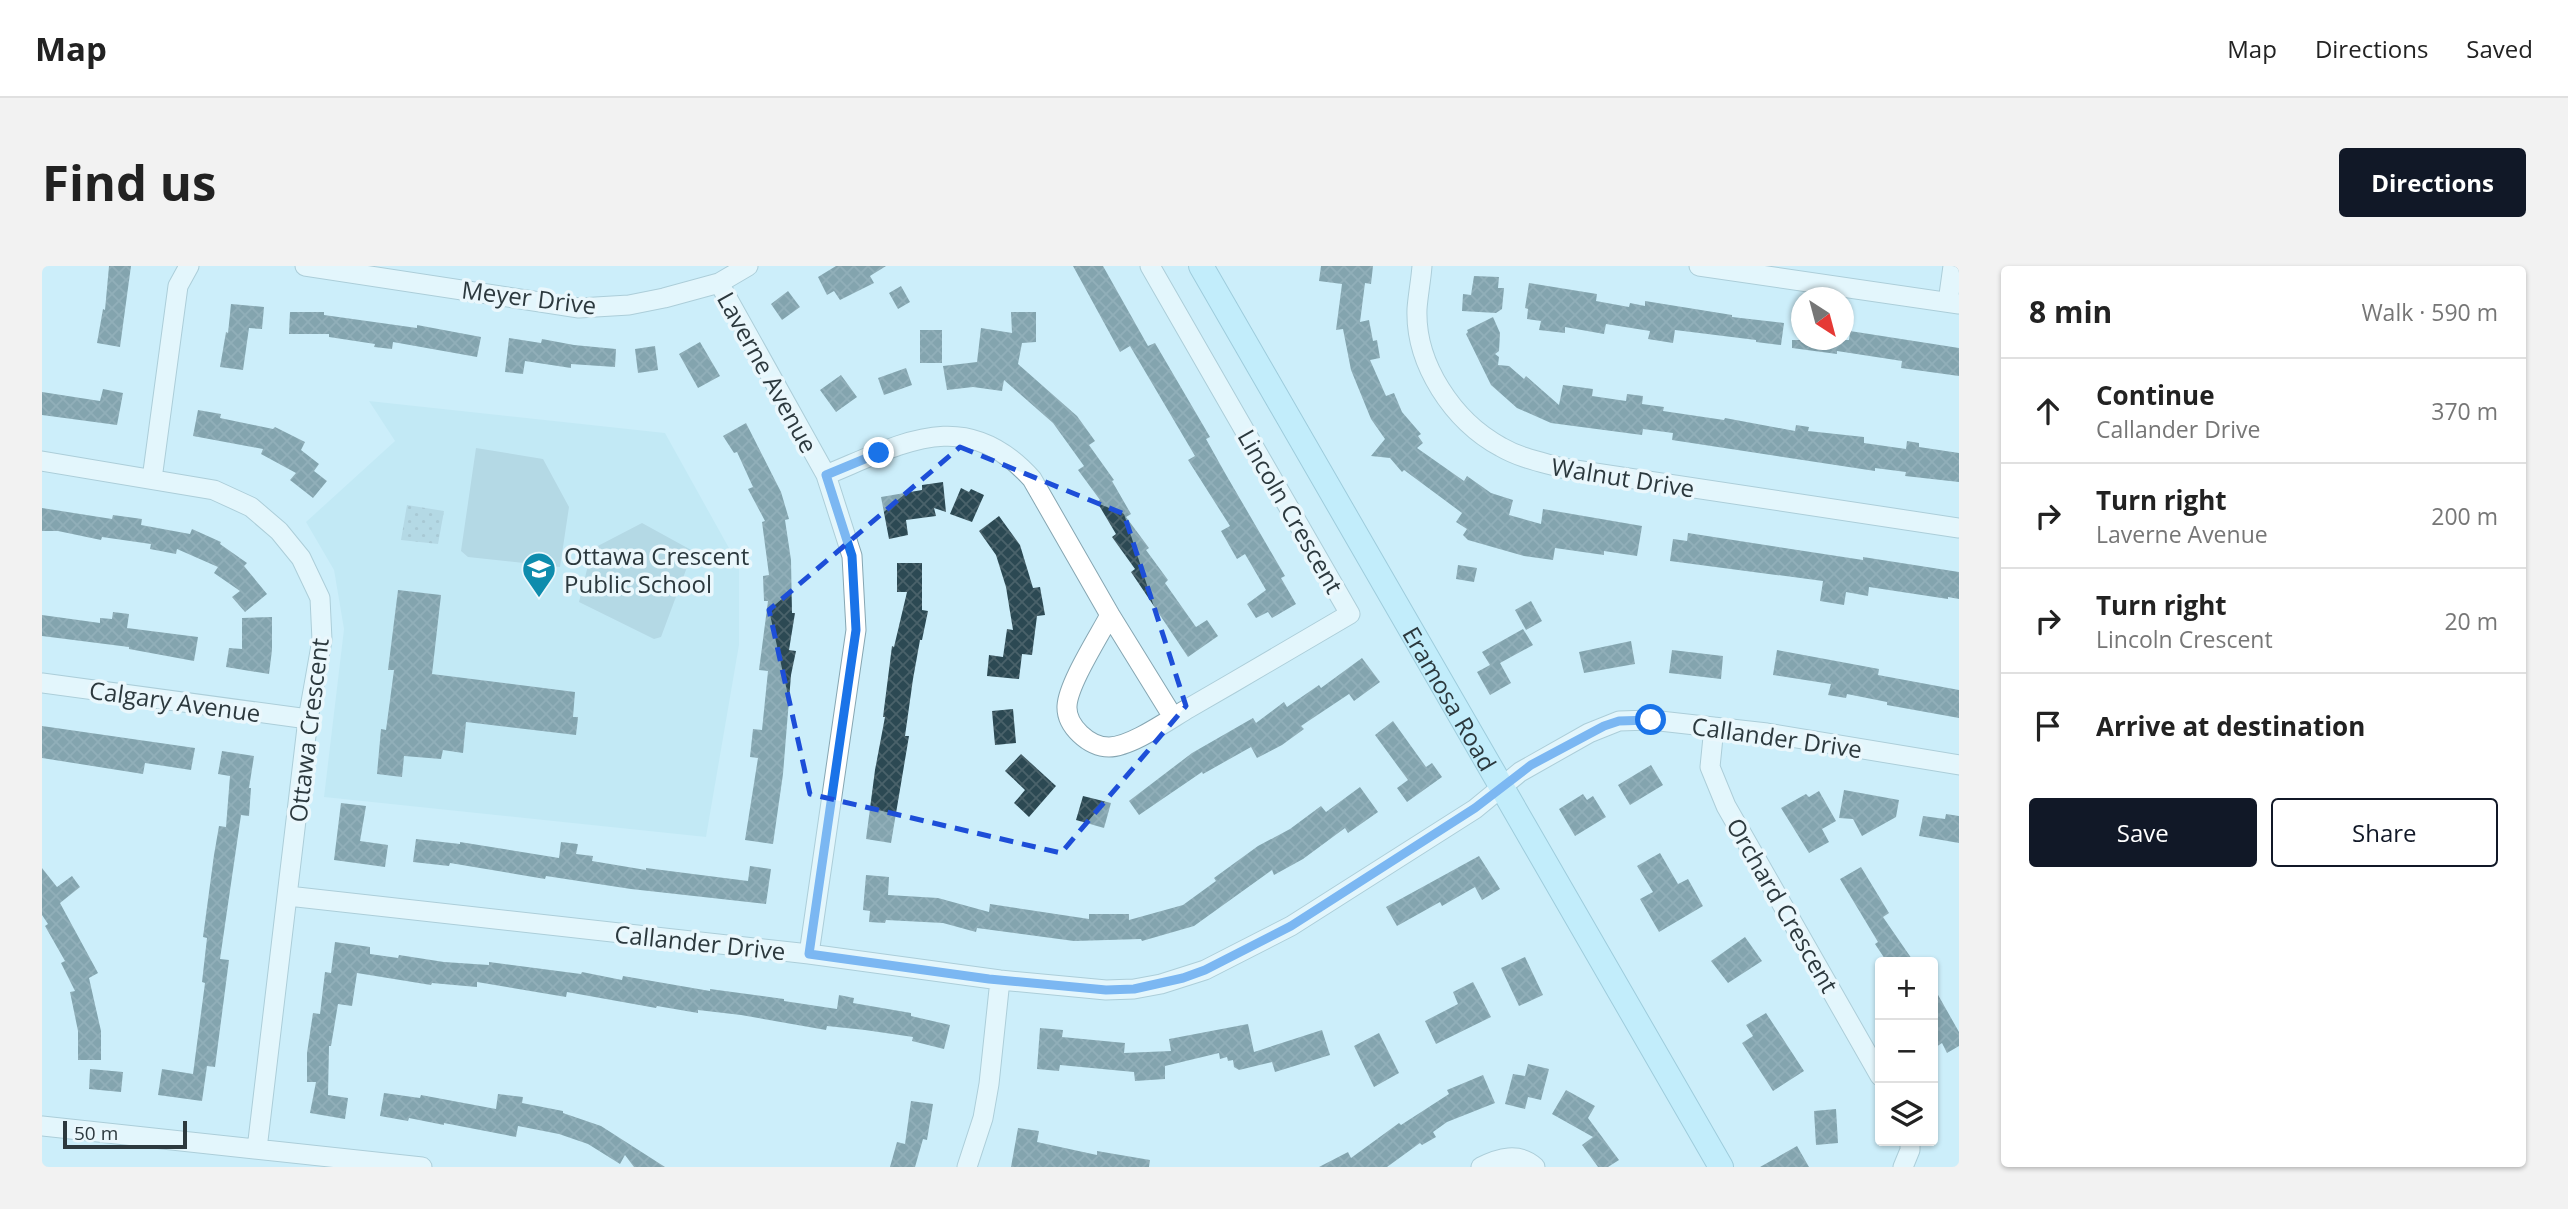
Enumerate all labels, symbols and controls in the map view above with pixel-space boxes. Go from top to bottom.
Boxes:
text: Map [35,26,107,71]
text: Map [2227,32,2277,65]
text: Directions [2315,32,2428,65]
text: Saved [2466,32,2533,65]
button: Directions [2339,148,2526,217]
text: Find us [42,149,216,215]
street label: Meyer Drive [460,272,598,322]
street label: Laverne Avenue [710,286,826,458]
north arrow [1791,287,1854,350]
text: 8 min [2029,291,2112,332]
text: Walk · 590 m [2361,296,2498,328]
text: Continue [2096,377,2215,413]
icon: ahead [2029,392,2067,430]
text: 370 m [2431,395,2498,427]
text: Callander Drive [2096,413,2260,445]
street label: Lincoln Crescent [1231,423,1351,599]
route end [863,437,894,468]
street label: Walnut Drive [1549,449,1697,505]
text: Turn right [2096,482,2227,518]
icon: right [2029,497,2067,535]
text: 200 m [2431,500,2498,532]
text: Laverne Avenue [2096,518,2268,550]
place label: Ottawa Crescent Public School [564,539,749,600]
school or university icon: Ottawa Crescent Public School [520,550,558,599]
text: Turn right [2096,587,2227,623]
icon: right [2029,602,2067,640]
text: 20 m [2444,605,2498,637]
street label: Eramosa Road [1396,620,1505,776]
text: Lincoln Crescent [2096,623,2273,655]
street label: Ottawa Crescent [280,636,336,824]
street label: Calgary Avenue [87,673,263,729]
route start [1635,704,1666,735]
icon: arrive [2029,707,2067,745]
text: Arrive at destination [2096,708,2365,744]
street label: Callander Drive [1690,709,1864,765]
button: Save [2029,798,2257,867]
button: Share [2271,798,2498,867]
street label: Orchard Crescent [1719,812,1847,998]
street label: Callander Drive [613,917,787,967]
map controls [1875,957,1938,1146]
button: + [1875,957,1938,1020]
button: − [1875,1020,1938,1083]
button: layers [1875,1083,1938,1146]
scale bar [63,1118,187,1150]
text: 50 m [74,1120,118,1146]

